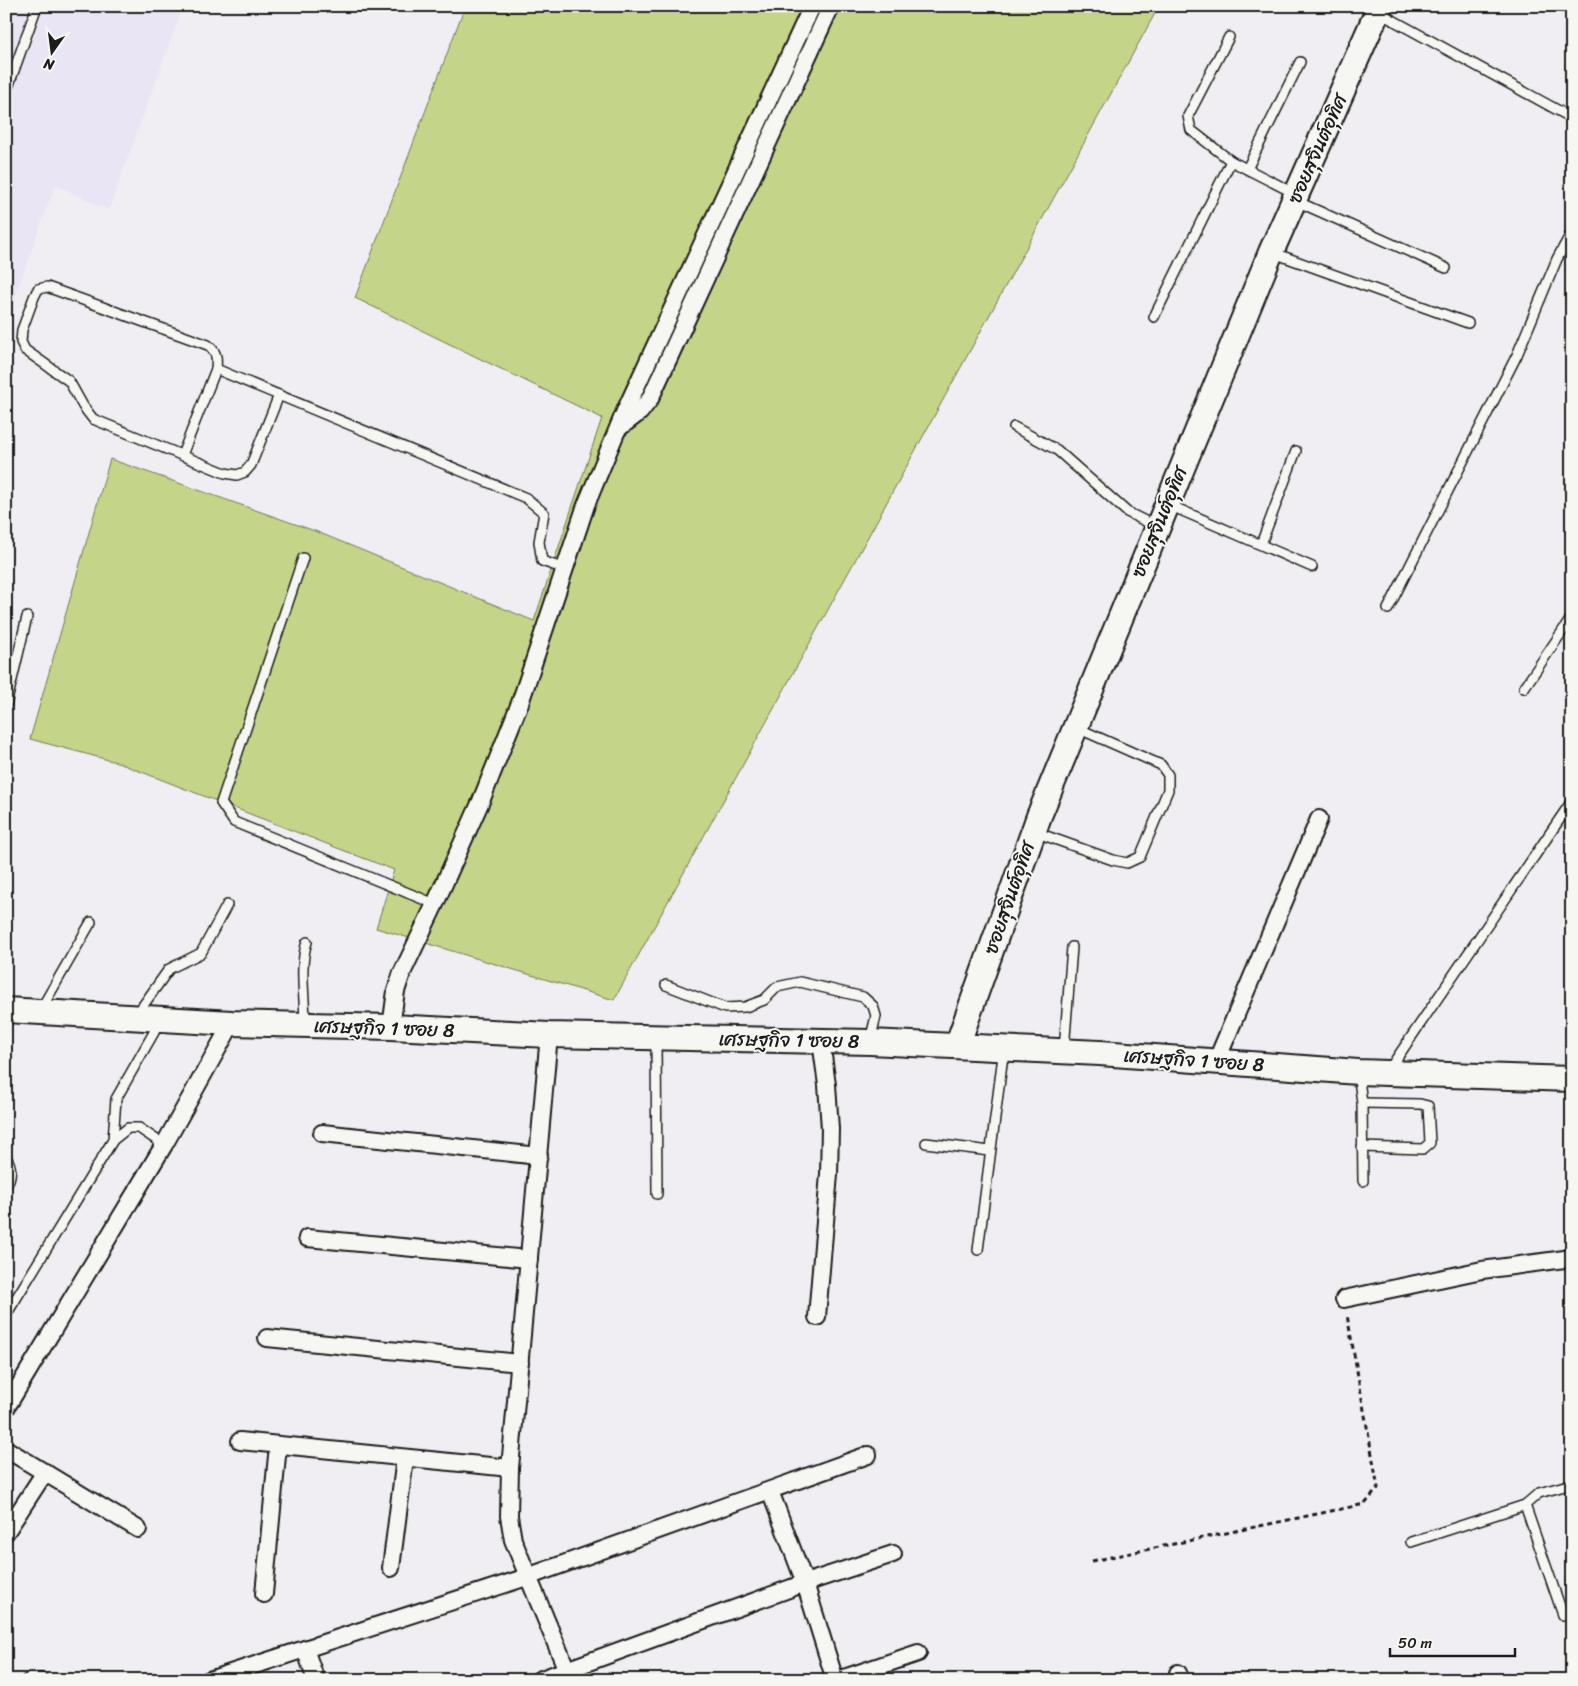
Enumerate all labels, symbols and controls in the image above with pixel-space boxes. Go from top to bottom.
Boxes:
north arrow [28,28,78,78]
text: N [41,51,58,78]
street label: ซอยสุจินต์อุทิศ [1278,86,1357,209]
street label: ซอยสุจินต์อุทิศ [1122,459,1197,582]
street label: ซอยสุจินต์อุทิศ [974,835,1044,959]
street label: เศรษฐกิจ 1 ซอย 8 [313,1009,455,1047]
street label: เศรษฐกิจ 1 ซอย 8 [718,1022,860,1058]
street label: เศรษฐกิจ 1 ซอย 8 [1123,1039,1266,1081]
scale bar [1390,1626,1516,1658]
text: 50 m [1398,1630,1433,1656]

